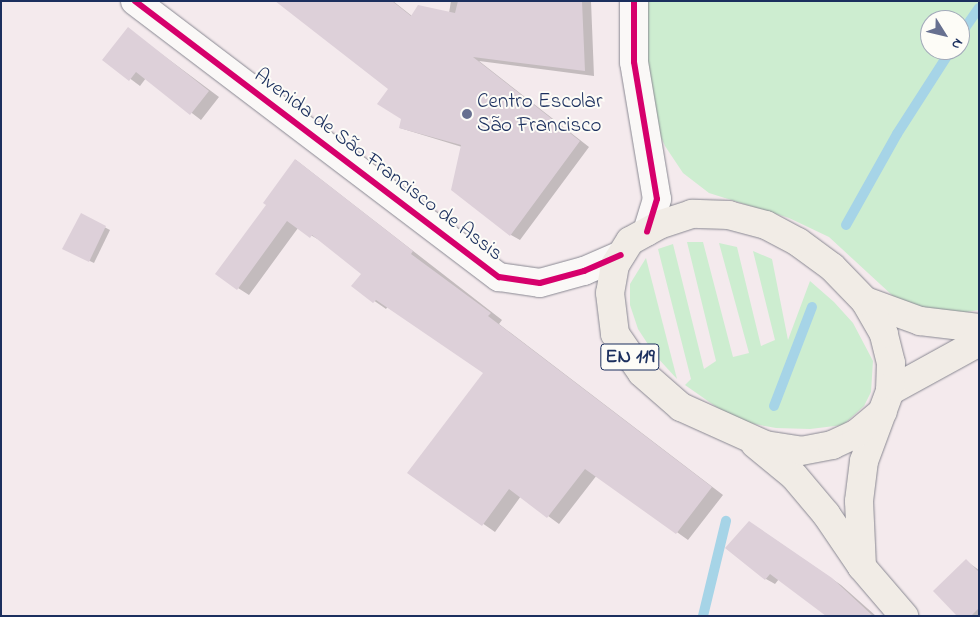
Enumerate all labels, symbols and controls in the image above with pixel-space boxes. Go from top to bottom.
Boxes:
north arrow [920,10,970,60]
text: N [945,34,968,54]
street label: Avenida de São Francisco de Assis [249,63,507,267]
place label: Centro Escolar São Francisco [477,89,602,139]
marker: Centro Escolar São Francisco [461,108,473,120]
road number: EN 119 [600,340,660,374]

